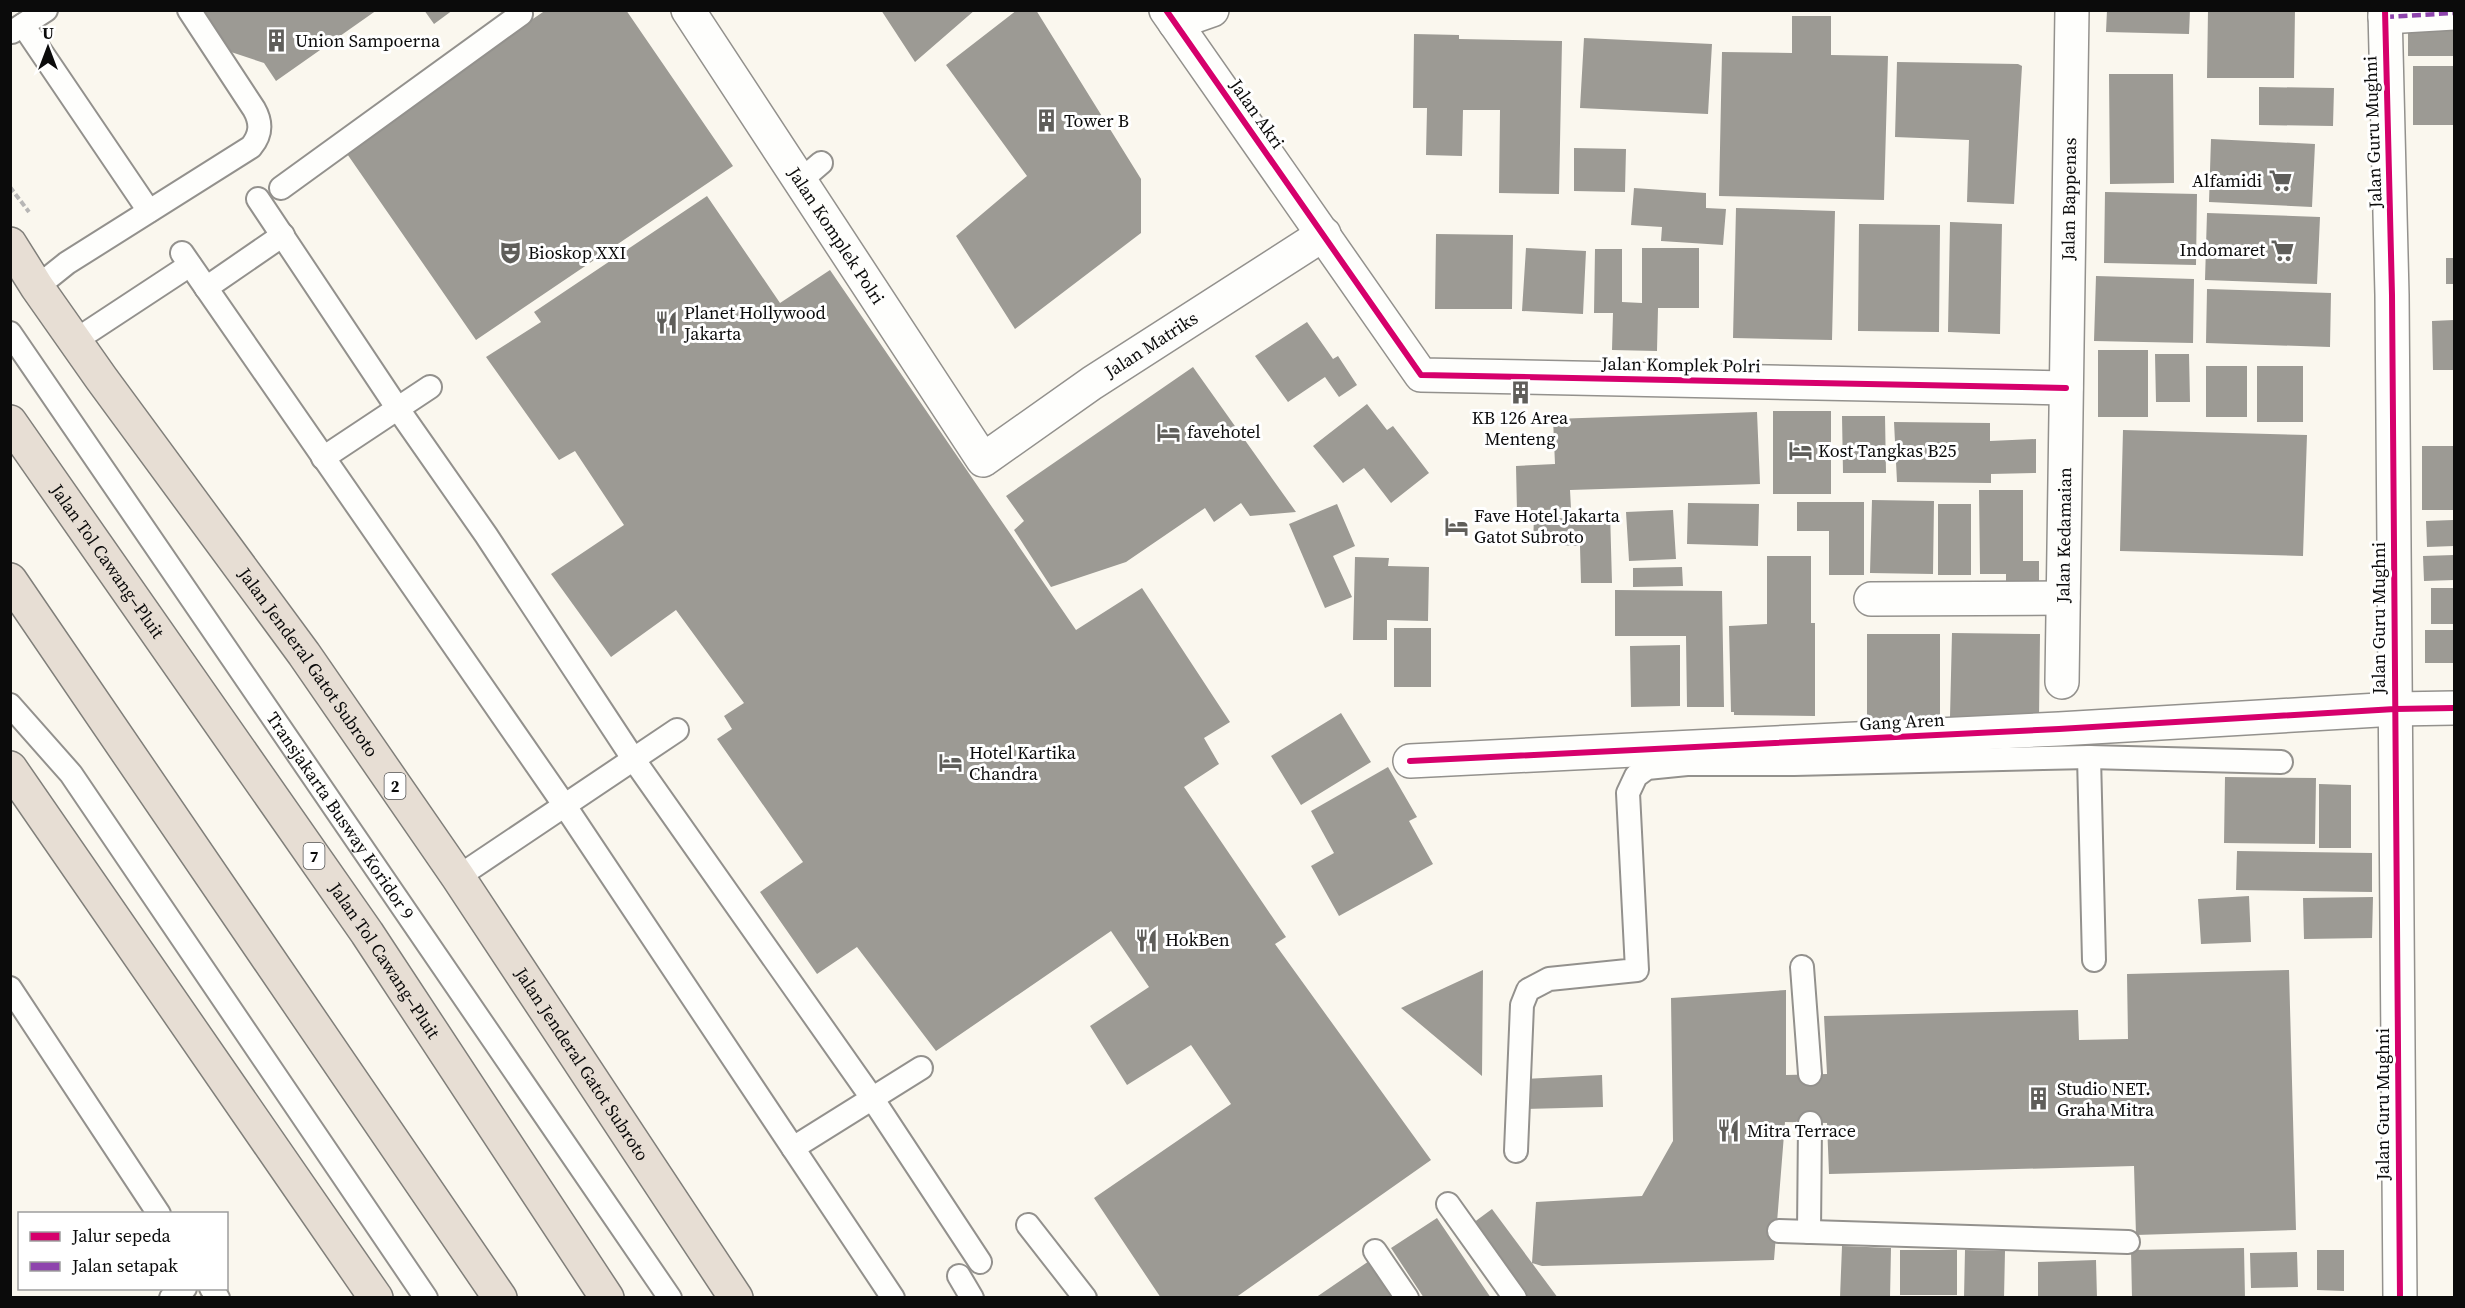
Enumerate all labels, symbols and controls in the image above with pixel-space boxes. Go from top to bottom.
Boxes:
north arrow [18,18,78,78]
text: U [42,22,54,44]
building icon: Union Sampoerna [264,28,290,54]
place label: Union Sampoerna [295,28,441,53]
street label: Jalan Guru Mughni [2357,55,2388,210]
street label: Jalan Akri [1224,73,1290,153]
building icon: Tower B [1033,108,1059,134]
place label: Tower B [1064,108,1129,133]
street label: Jalan Bappenas [2055,137,2082,262]
street label: Jalan Komplek Polri [782,161,891,309]
place label: Alfamidi [2192,168,2262,193]
supermarket icon: Alfamidi [2267,168,2293,194]
place label: Indomaret [2180,237,2265,262]
supermarket icon: Indomaret [2270,237,2296,263]
theatre icon: Bioskop XXI [497,240,523,266]
place label: Bioskop XXI [528,240,626,265]
place label: Planet Hollywood Jakarta [683,300,826,346]
street label: Jalan Matriks [1099,305,1203,384]
restaurant icon: Planet Hollywood Jakarta [653,310,679,336]
street label: Jalan Komplek Polri [1600,351,1761,378]
building icon: KB 126 Area Menteng [1507,379,1533,405]
place label: KB 126 Area Menteng [1472,405,1569,451]
hotel icon: favehotel [1156,419,1182,445]
place label: favehotel [1187,419,1261,444]
hotel icon: Kost Tangkas B25 [1787,438,1813,464]
place label: Kost Tangkas B25 [1818,438,1957,463]
street label: Jalan Kedamaian [2050,467,2077,604]
street label: Jalan Tol Cawang–Pluit [45,478,171,643]
place label: Fave Hotel Jakarta Gatot Subroto [1474,503,1621,549]
hotel icon: Fave Hotel Jakarta Gatot Subroto [1443,513,1469,539]
street label: Jalan Guru Mughni [2366,542,2391,695]
street label: Jalan Jenderal Gatot Subroto [232,562,385,762]
street label: Transjakarta Busway Koridor 9 [261,707,421,924]
street label: Gang Aren [1859,707,1945,736]
place label: Hotel Kartika Chandra [969,740,1077,786]
hotel icon: Hotel Kartika Chandra [938,750,964,776]
road number: 2 [384,773,406,799]
road number: 7 [304,843,324,869]
street label: Jalan Tol Cawang–Pluit [323,876,446,1043]
restaurant icon: HokBen [1134,927,1160,953]
place label: HokBen [1165,927,1230,952]
street label: Jalan Jenderal Gatot Subroto [509,962,655,1166]
street label: Jalan Guru Mughni [2370,1028,2395,1181]
place label: Studio NET. Graha Mitra [2057,1076,2155,1122]
building icon: Studio NET. Graha Mitra [2026,1086,2052,1112]
restaurant icon: Mitra Terrace [1716,1118,1742,1144]
place label: Mitra Terrace [1747,1118,1856,1143]
legend [18,1212,228,1290]
text: Jalur sepeda [71,1223,171,1248]
text: Jalan setapak [71,1253,178,1278]

